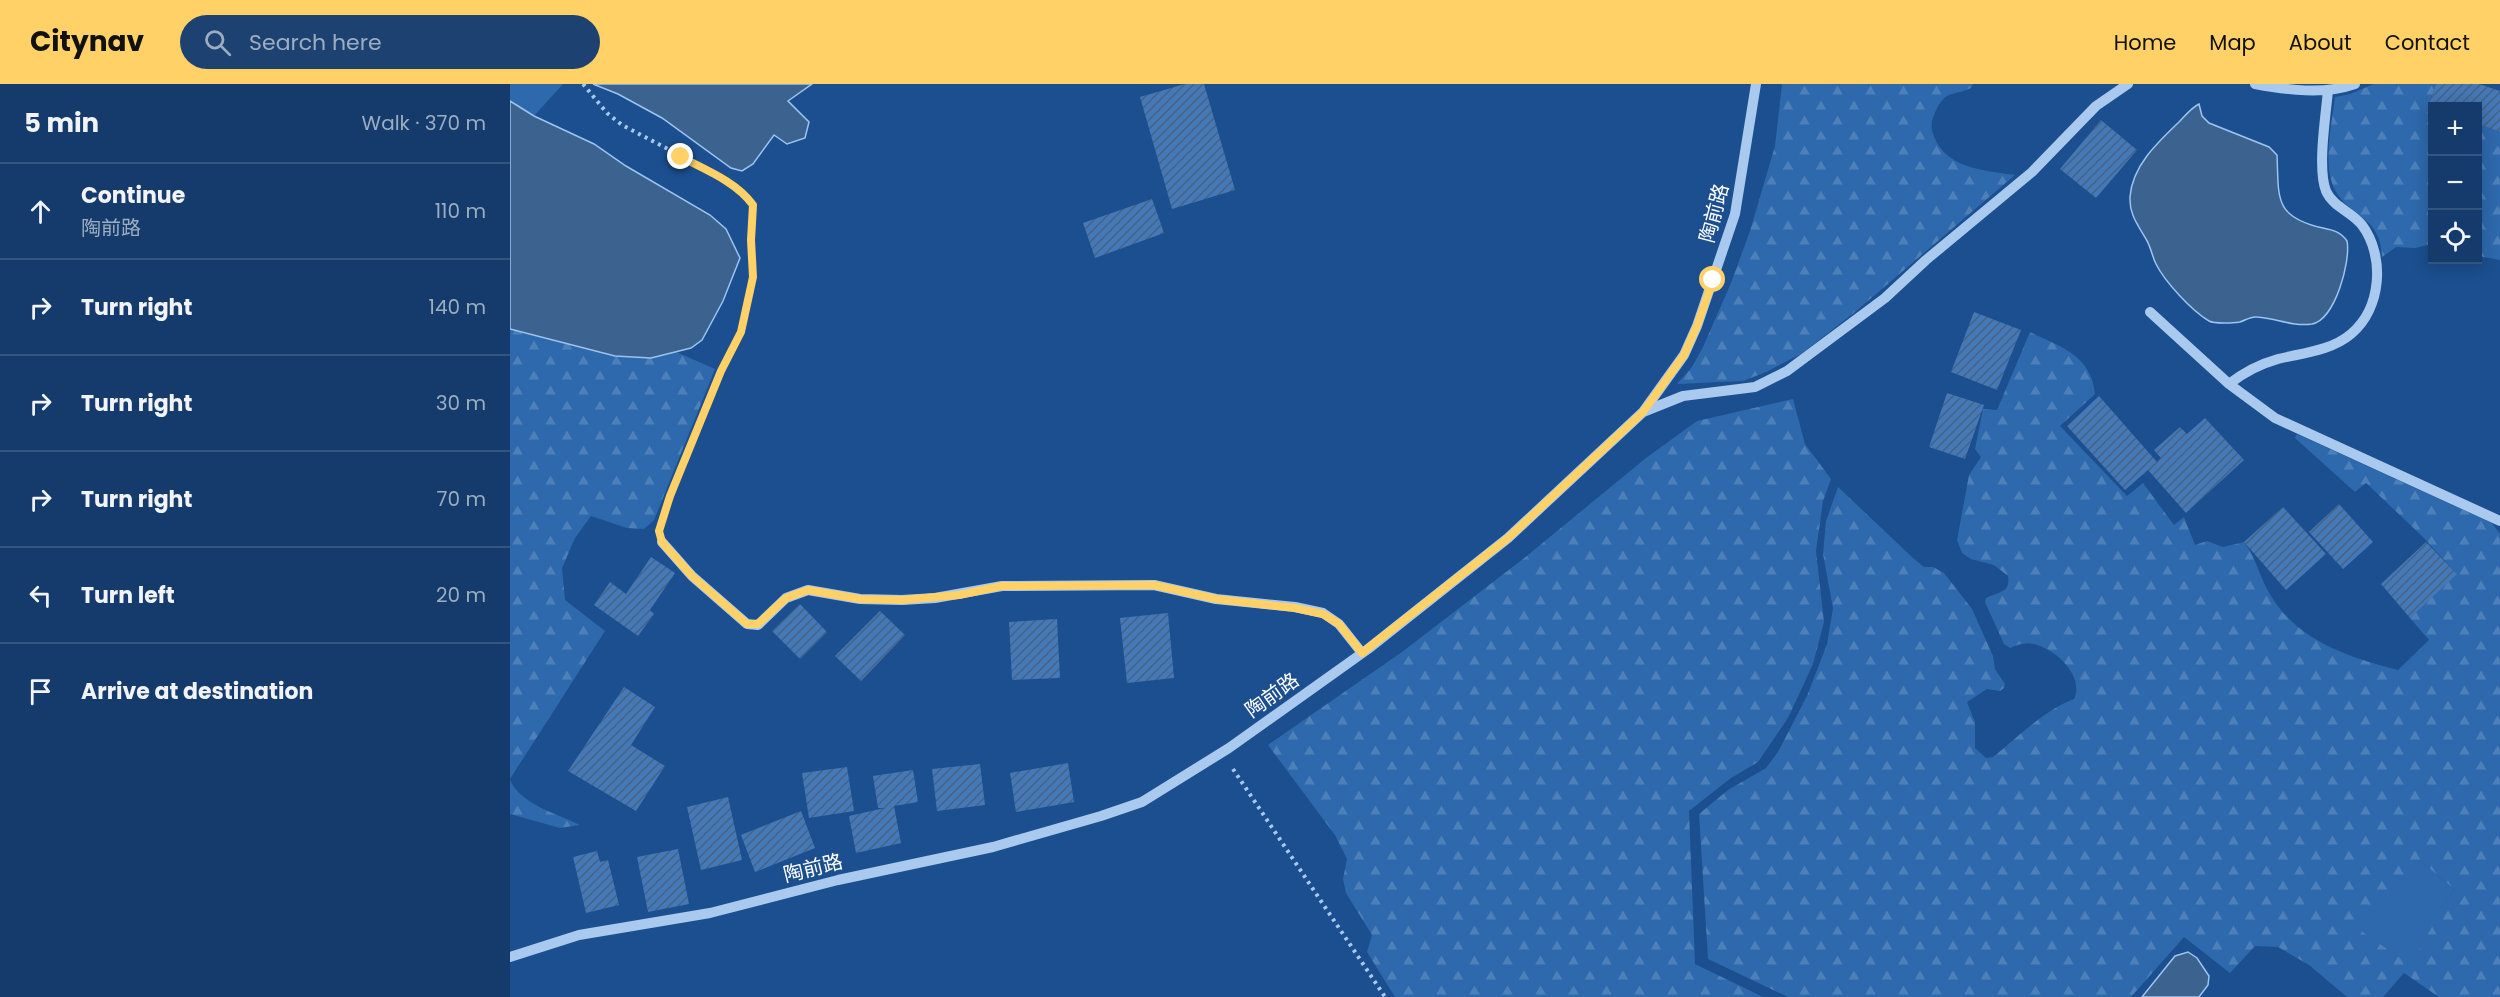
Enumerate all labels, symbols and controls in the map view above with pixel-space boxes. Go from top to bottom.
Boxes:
search box [180,15,600,69]
text: Citynav [30,22,144,61]
icon: search [201,26,234,59]
text: Search here [249,27,382,58]
text: Home [2114,28,2176,57]
text: Map [2209,28,2256,57]
text: About [2289,28,2352,57]
text: Contact [2385,28,2470,57]
map controls [2428,102,2482,264]
button: + [2428,102,2482,156]
text: 5 min [24,105,99,141]
text: Walk · 370 m [362,109,486,137]
route end [667,143,693,169]
button: − [2428,156,2482,210]
text: Continue [81,180,185,211]
street label: 陶前路 [1693,180,1735,246]
icon: ahead [24,195,57,228]
text: 110 m [435,197,486,225]
button: locate [2428,210,2482,264]
text: 陶前路 [81,214,141,242]
route start [1699,266,1725,292]
icon: right [24,291,57,324]
text: Turn right [81,292,192,323]
text: 140 m [429,293,486,321]
icon: right [24,387,57,420]
text: Turn right [81,388,192,419]
text: 30 m [436,389,486,417]
icon: right [24,483,57,516]
text: Turn right [81,484,192,515]
text: 70 m [437,485,486,513]
icon: left [24,579,57,612]
text: Turn left [81,580,175,611]
text: 20 m [436,581,486,609]
street label: 陶前路 [1240,666,1304,724]
icon: arrive [24,675,57,708]
text: Arrive at destination [81,676,313,707]
street label: 陶前路 [781,847,845,889]

